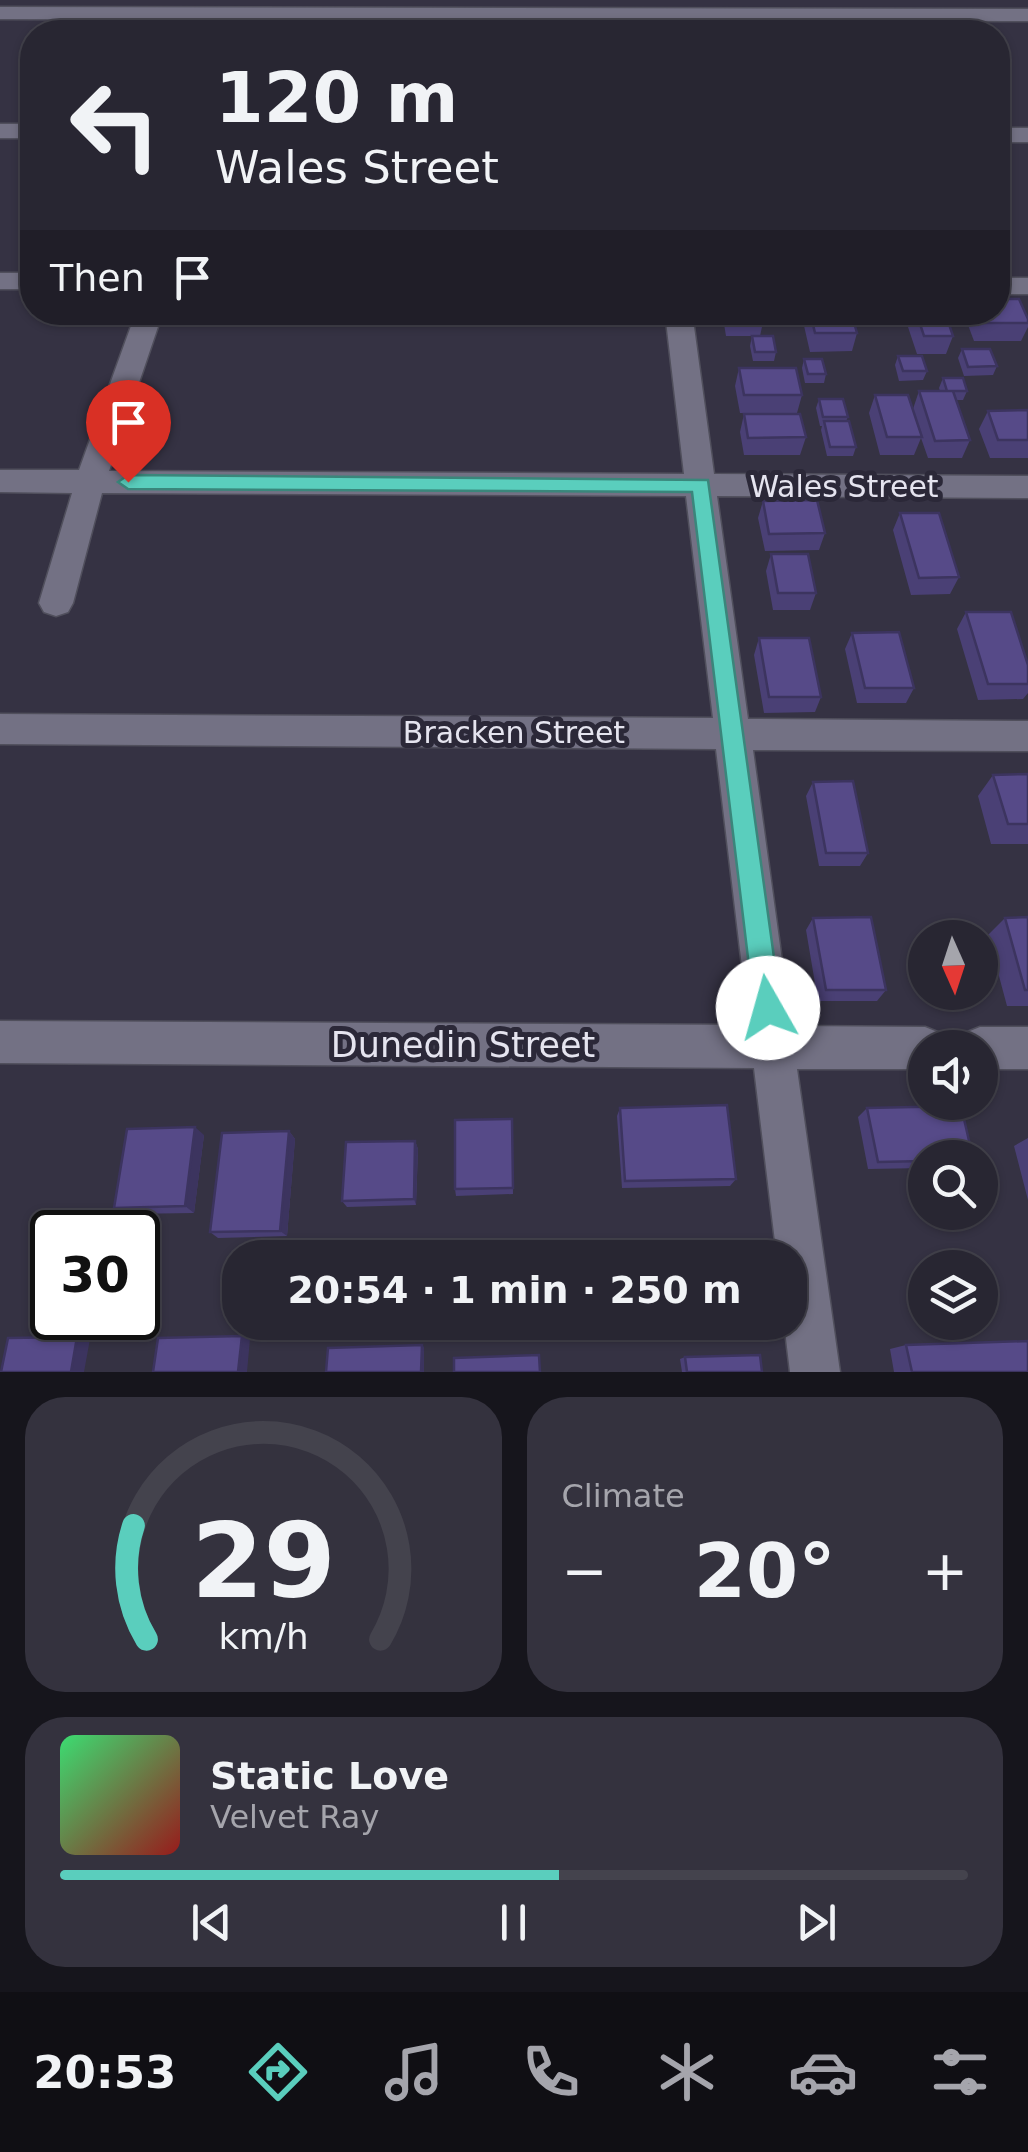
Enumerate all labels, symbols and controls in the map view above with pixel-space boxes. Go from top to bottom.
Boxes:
text: 120 m [215,57,458,139]
icon: left [50,60,180,190]
text: Wales Street [215,141,499,194]
icon: arrive [165,250,220,305]
text: Then [50,256,145,300]
pin [86,380,171,483]
icon: arrive [101,395,156,450]
street label: Wales Street [749,469,939,504]
street label: Bracken Street [403,715,625,750]
north arrow [908,920,998,1010]
map controls [908,920,998,1340]
position arrow [716,956,820,1060]
street label: Dunedin Street [331,1025,595,1065]
button: sound [908,1030,998,1120]
button: search [908,1140,998,1230]
speed limit sign: 30 [30,1210,160,1340]
button: layers [908,1250,998,1340]
text: 20:54 · 1 min · 250 m [287,1268,742,1312]
text: Climate [562,1477,685,1515]
text: 29 [191,1500,336,1622]
text: 20° [694,1527,836,1615]
text: − [562,1539,608,1603]
text: + [922,1539,968,1603]
text: km/h [218,1616,308,1657]
text: Static Love [210,1754,449,1798]
text: Velvet Ray [210,1798,379,1836]
icon: previous [184,1895,239,1950]
icon: pause [486,1895,541,1950]
icon: next [789,1895,844,1950]
icon: directions [243,2037,313,2107]
icon: music [379,2037,449,2107]
icon: phone [516,2037,586,2107]
icon: climate [652,2037,722,2107]
icon: car [788,2037,858,2107]
icon: filters [925,2037,995,2107]
text: 20:53 [33,2046,176,2099]

